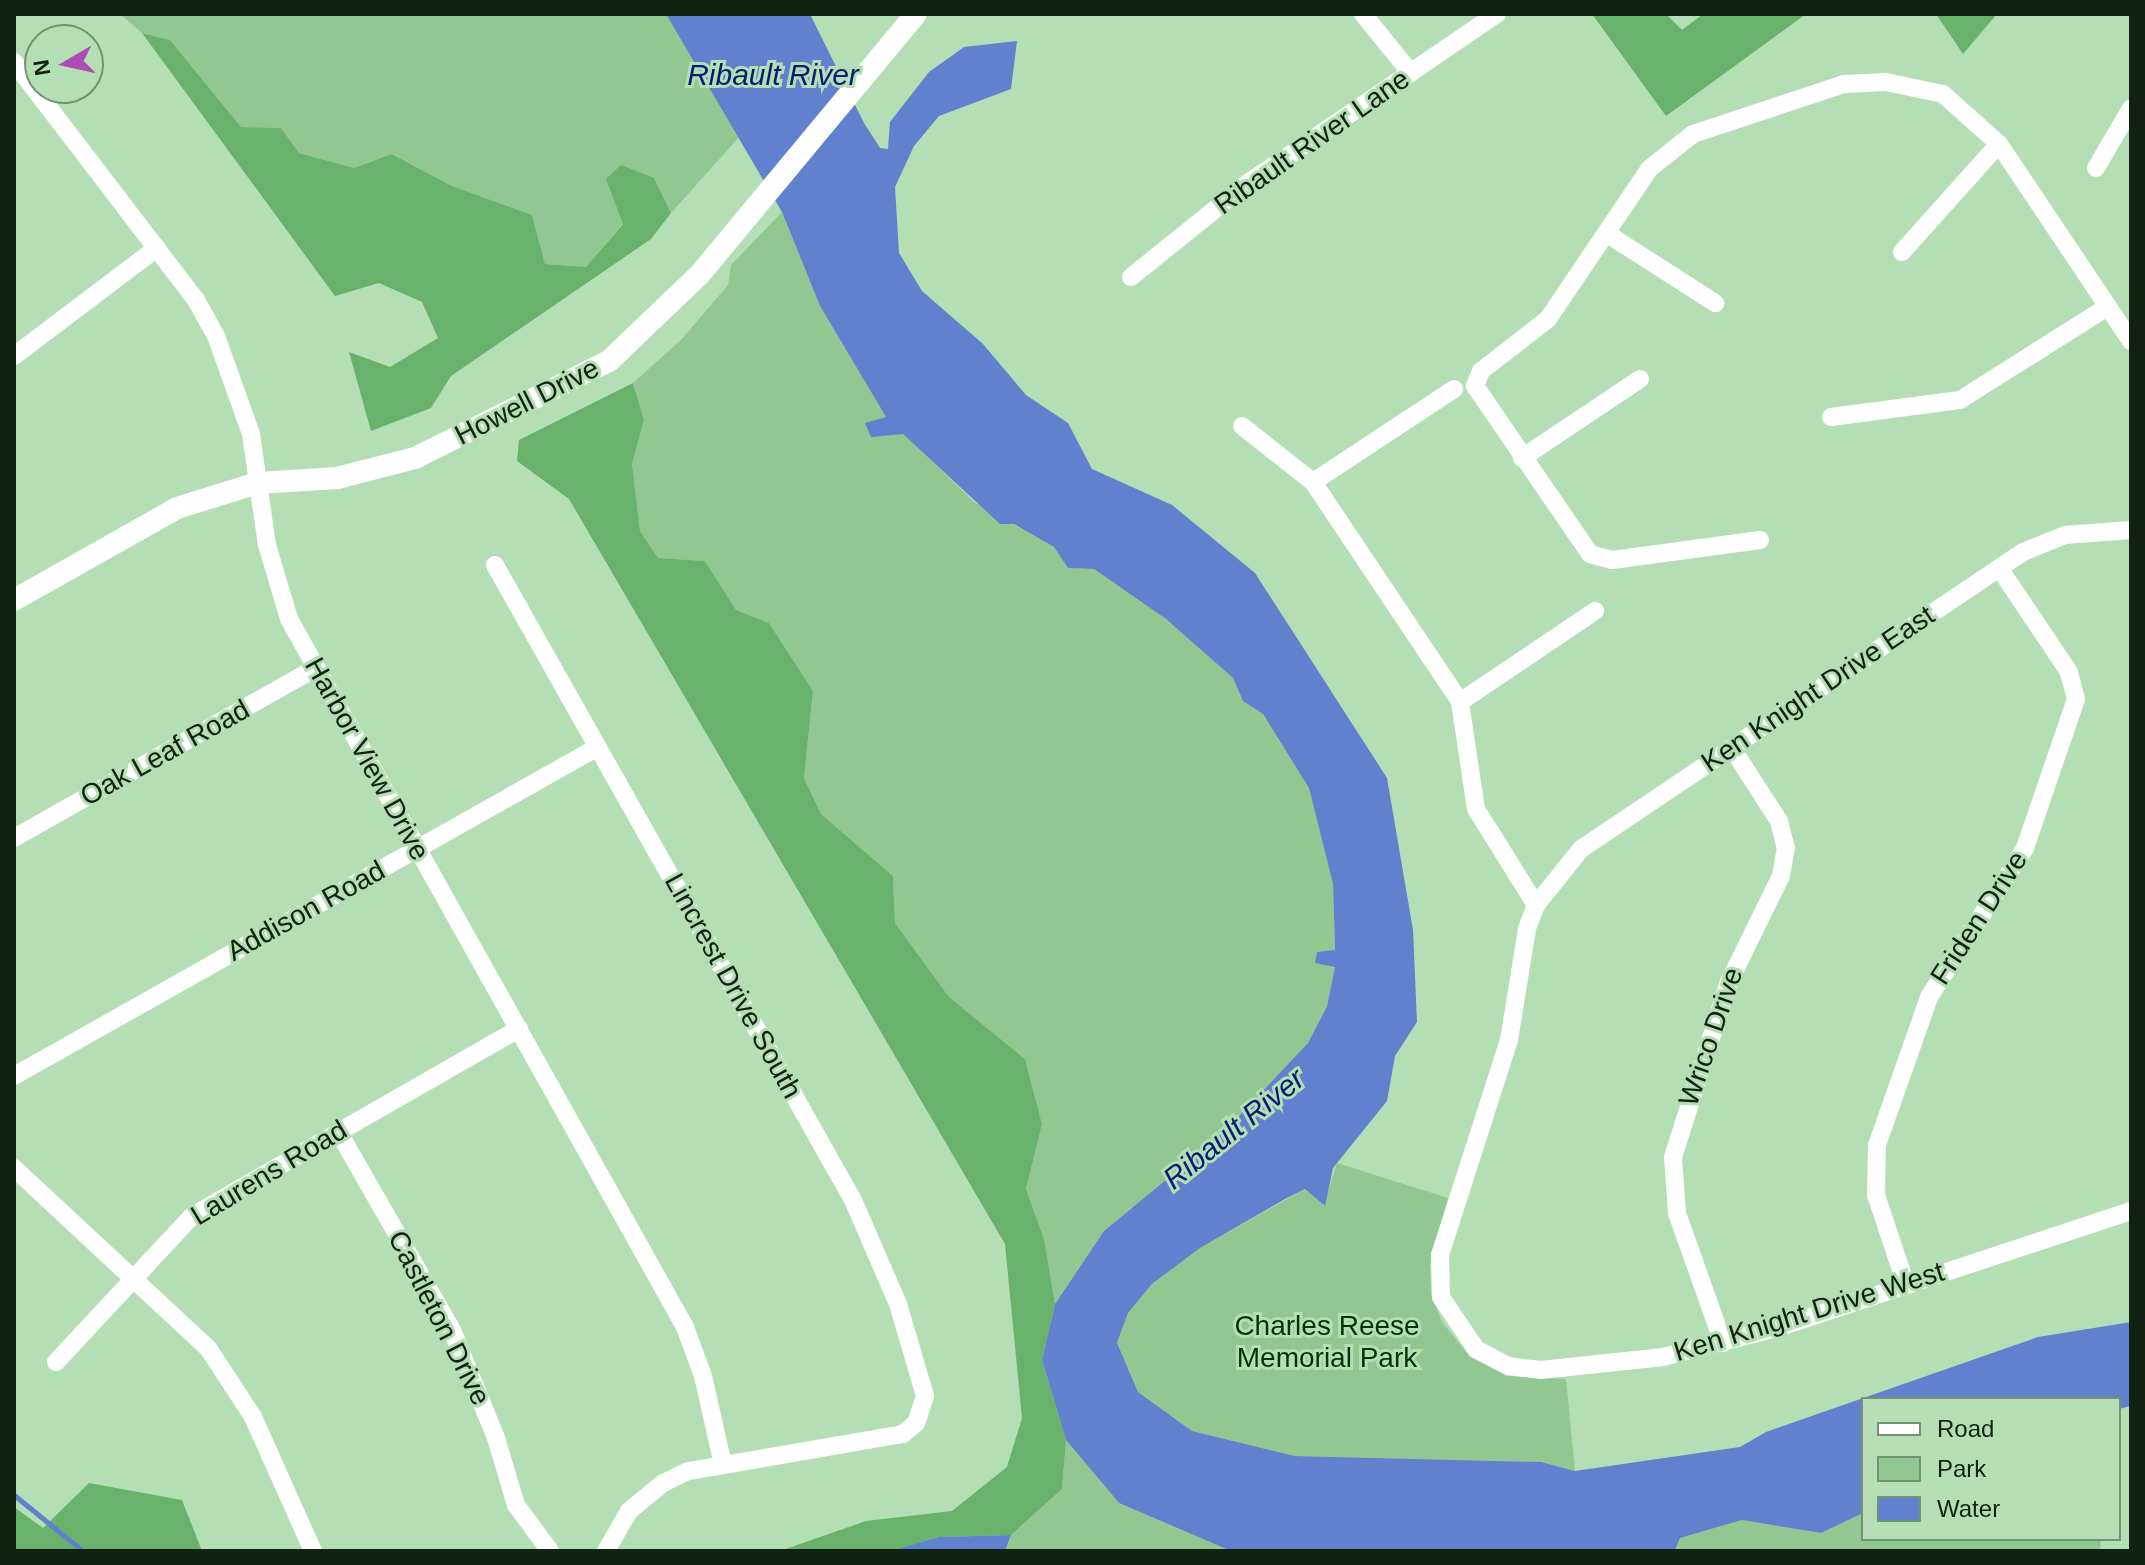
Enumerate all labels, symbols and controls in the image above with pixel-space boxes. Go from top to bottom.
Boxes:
north arrow [24,24,104,104]
water label: Ribault River [687,57,859,93]
text: N [28,58,55,77]
street label: Ribault River Lane [1208,62,1416,222]
street label: Howell Drive [449,351,605,453]
street label: Ken Knight Drive East [1695,598,1941,780]
street label: Harbor View Drive [297,652,437,866]
street label: Oak Leaf Road [74,693,256,813]
street label: Friden Drive [1923,845,2035,991]
street label: Addison Road [221,854,391,968]
street label: Lincrest Drive South [657,868,809,1104]
street label: Wrico Drive [1672,963,1750,1111]
water label: Ribault River [1156,1061,1312,1197]
street label: Laurens Road [185,1113,353,1233]
street label: Castleton Drive [381,1225,497,1411]
street label: Ken Knight Drive West [1670,1255,1948,1369]
park label: Charles Reese Memorial Park [1234,1309,1420,1375]
legend [1861,1397,2121,1541]
text: Road [1937,1415,1994,1442]
text: Park [1937,1455,1986,1482]
text: Water [1937,1495,2000,1522]

